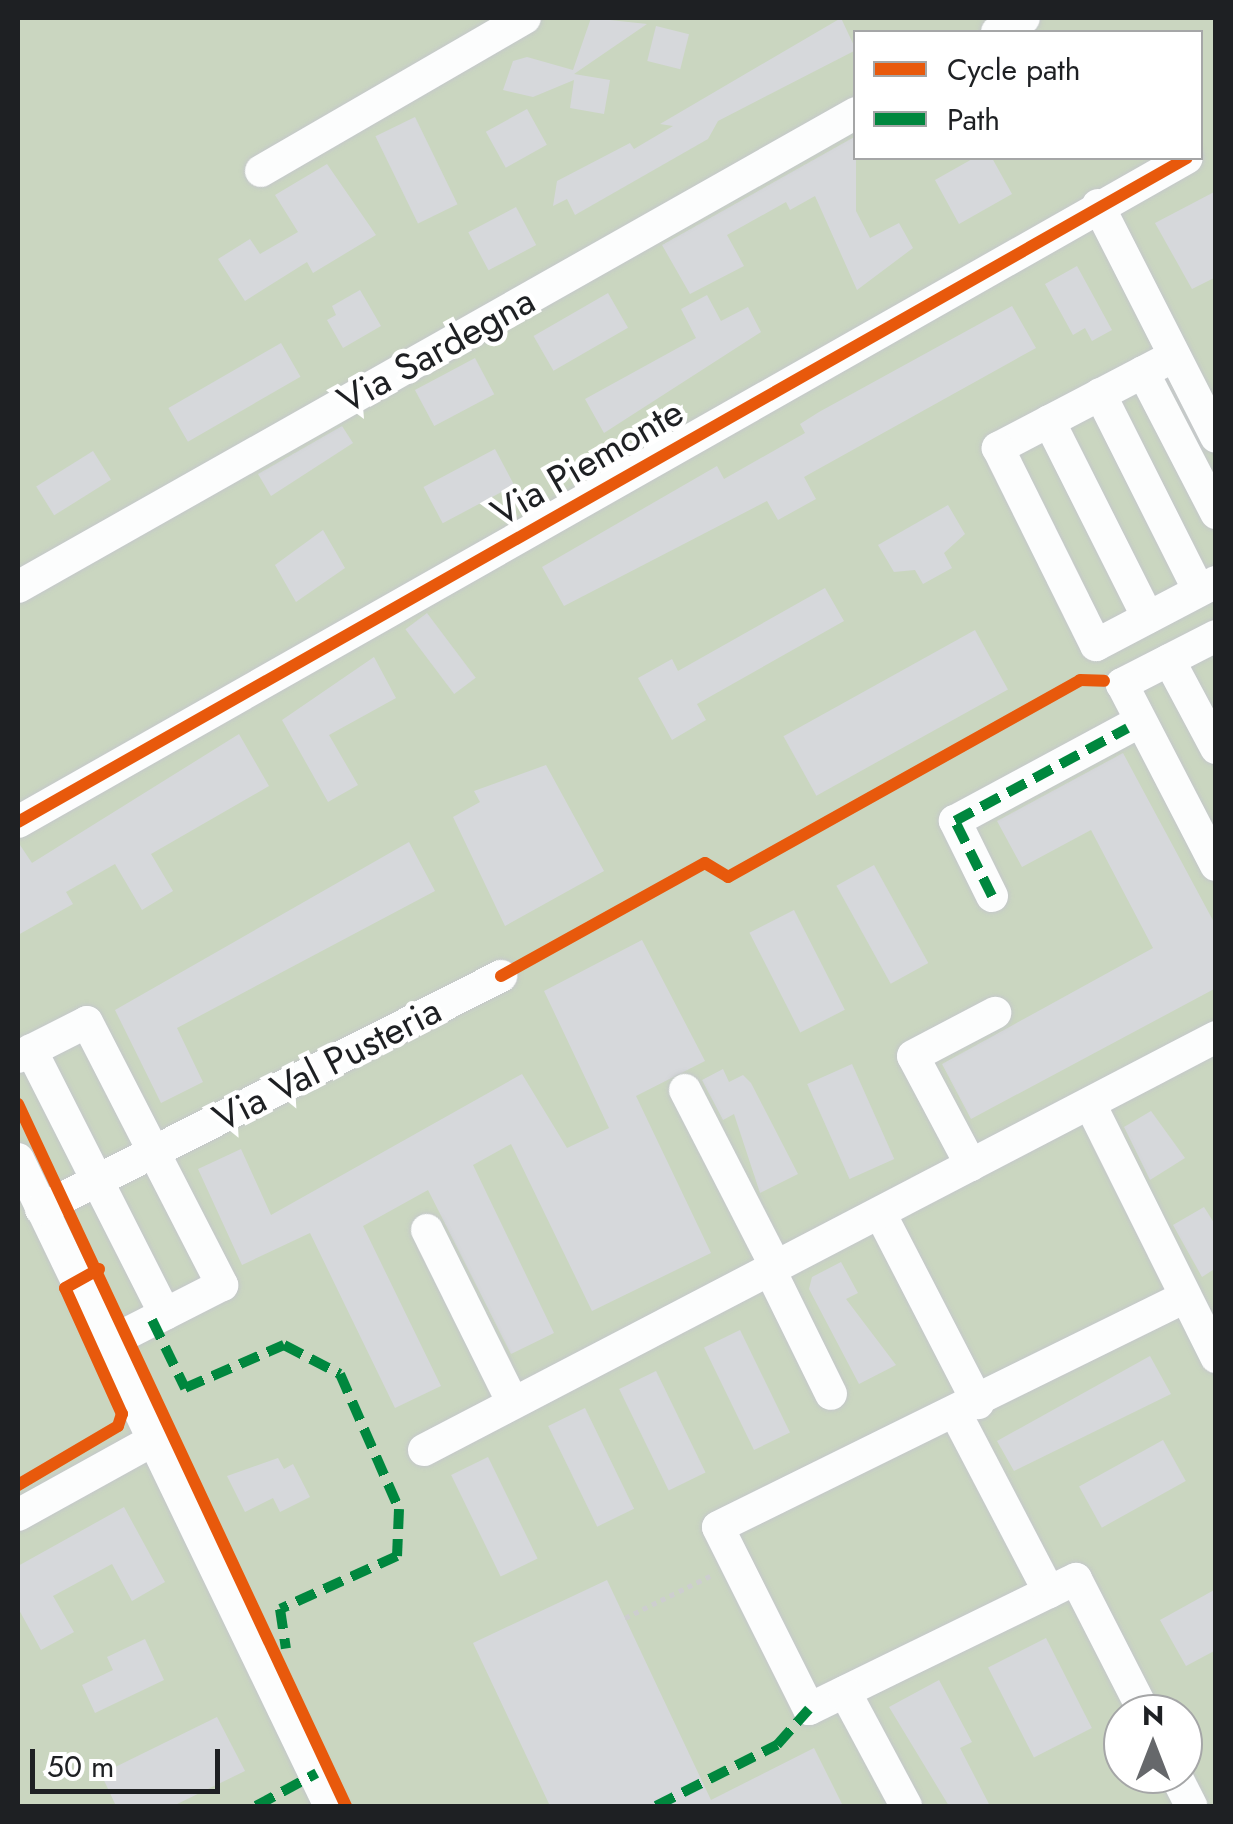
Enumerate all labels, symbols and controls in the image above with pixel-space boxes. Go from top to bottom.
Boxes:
legend [853,30,1203,160]
text: Cycle path [947,48,1080,91]
text: Path [947,98,1000,141]
street label: Via Sardegna [330,277,542,423]
street label: Via Piemonte [483,389,691,535]
street label: Via Val Pusteria [205,987,449,1141]
north arrow [1103,1694,1203,1794]
text: N [1142,1695,1164,1736]
scale bar [35,1729,225,1791]
text: 50 m [47,1745,114,1788]

